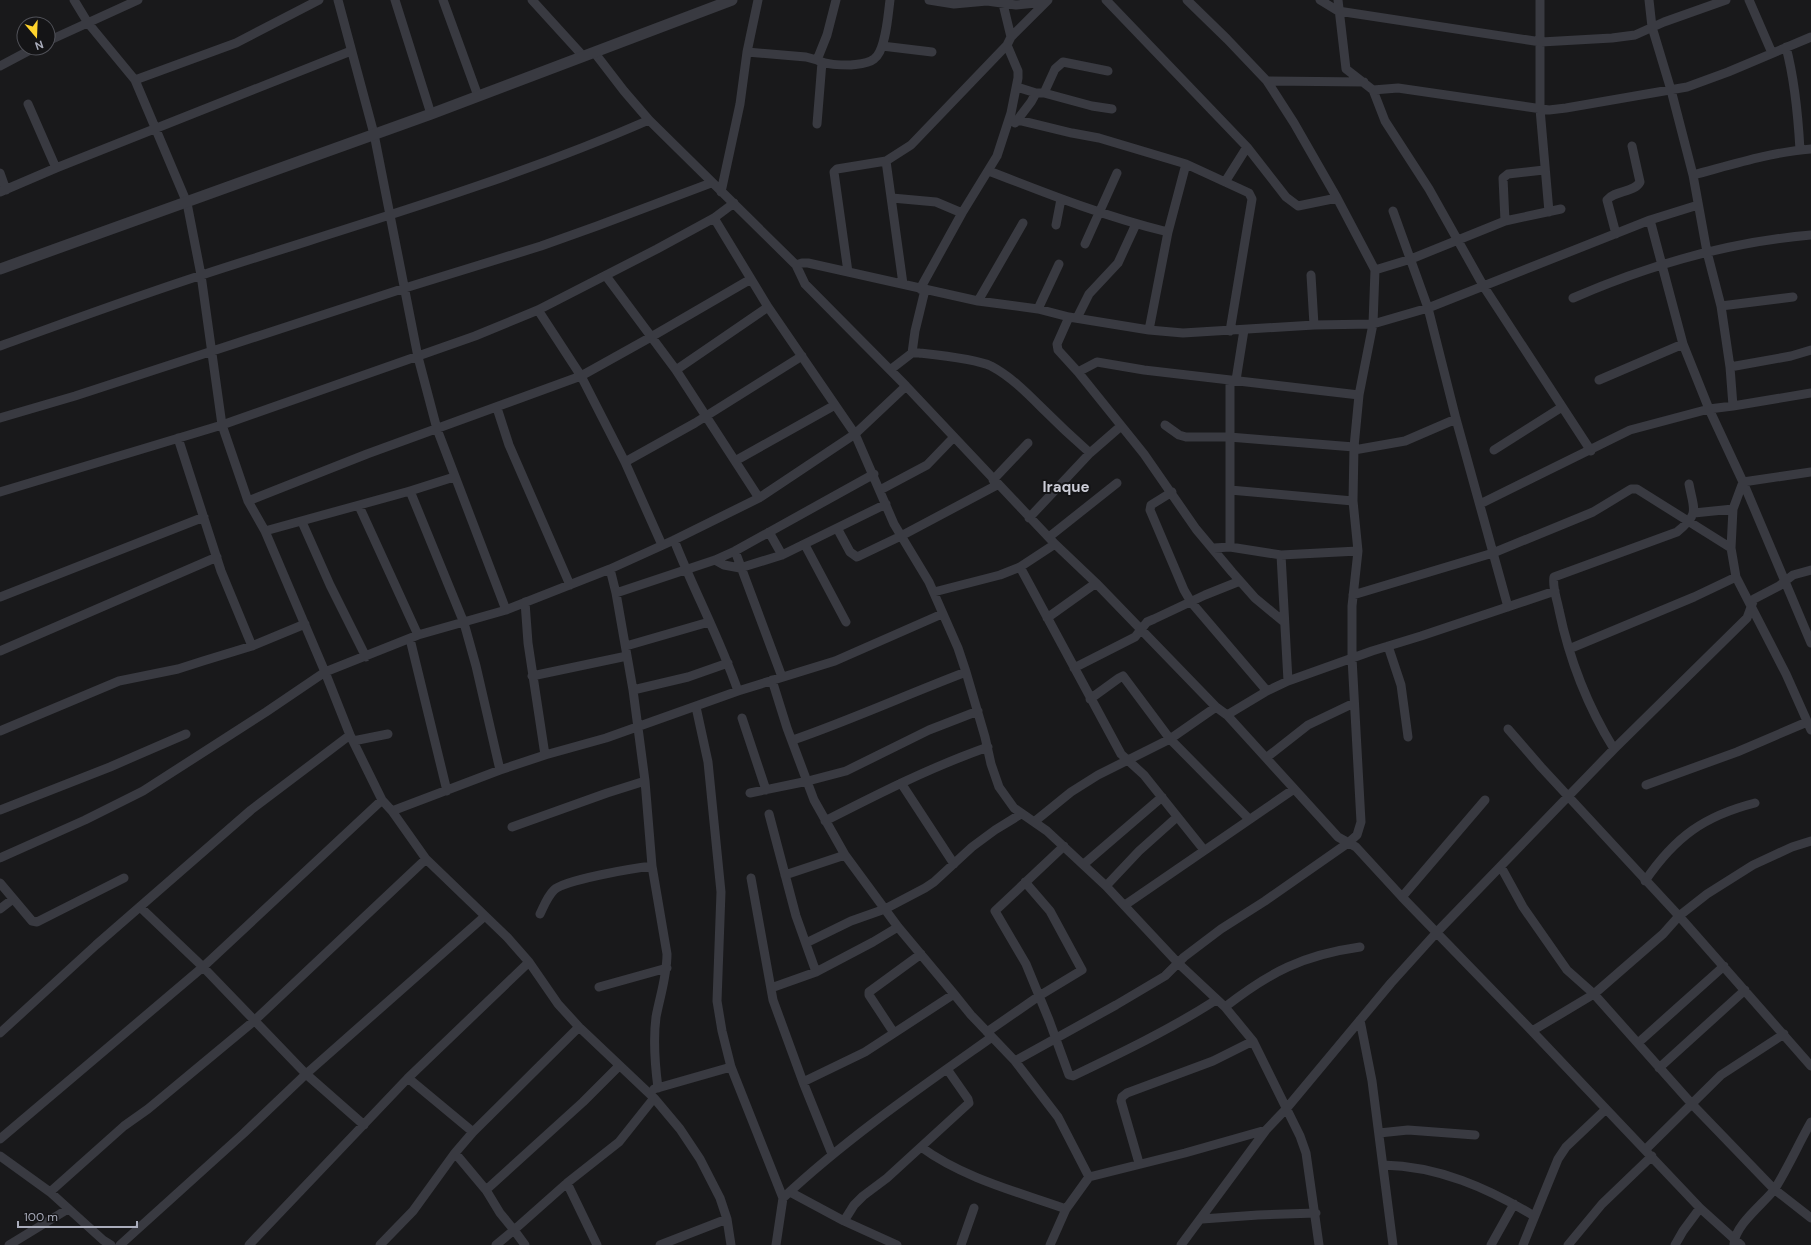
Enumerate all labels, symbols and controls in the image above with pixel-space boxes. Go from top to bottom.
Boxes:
north arrow [16,16,56,56]
text: N [33,38,45,53]
district label: Iraque [1042,477,1090,497]
scale bar [18,1203,137,1229]
text: 100 m [24,1209,58,1225]

